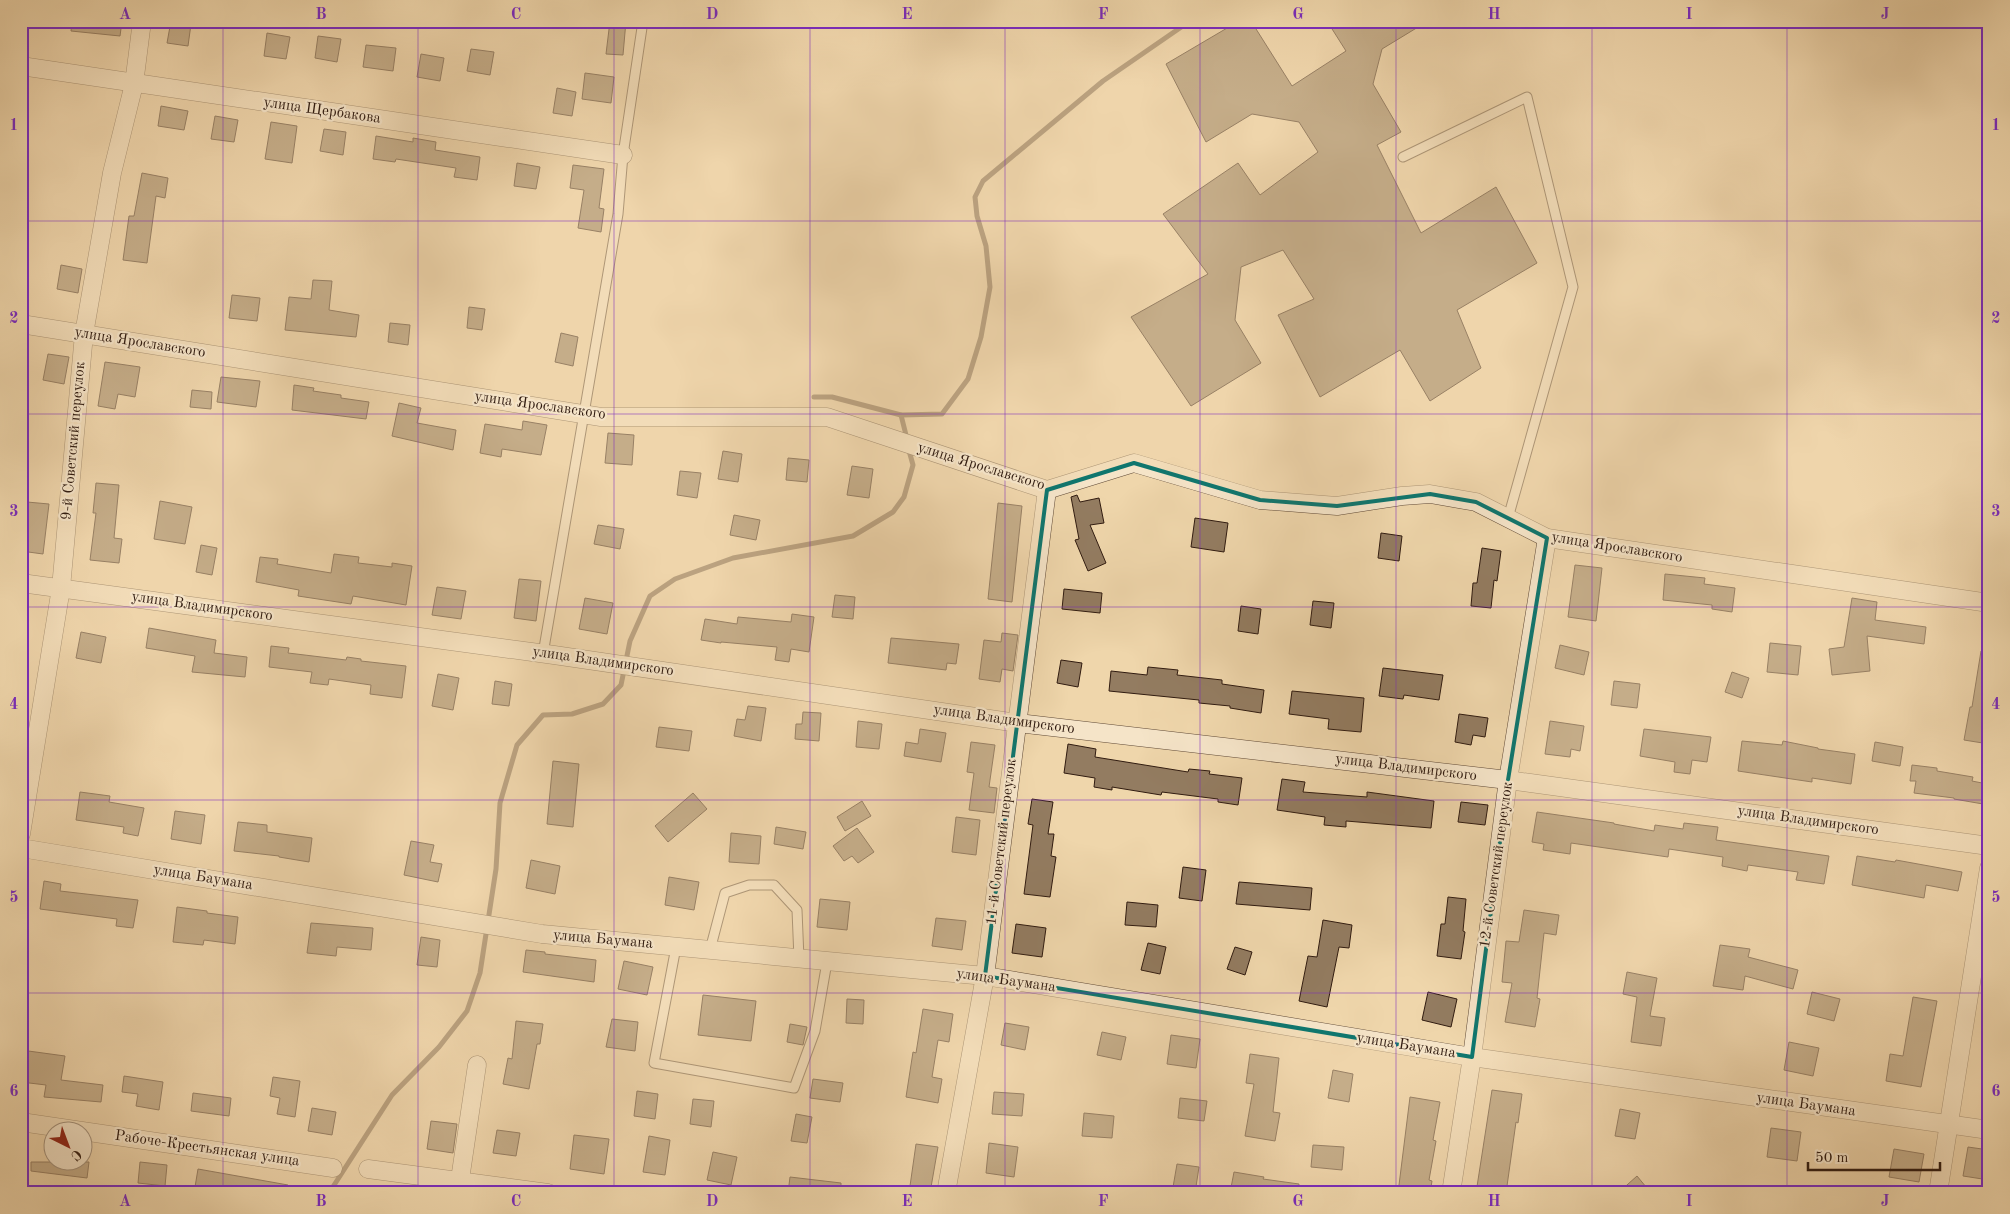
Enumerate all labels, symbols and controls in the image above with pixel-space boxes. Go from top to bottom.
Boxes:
text: A [119,7,131,23]
text: B [315,7,327,23]
text: C [511,7,521,23]
text: D [706,7,718,23]
text: E [901,7,913,23]
text: F [1098,7,1109,23]
text: G [1292,7,1304,23]
text: H [1487,7,1501,23]
text: I [1685,7,1693,23]
text: J [1881,7,1890,23]
street label: улица Щербакова [262,95,382,127]
text: 1 [9,118,19,134]
text: 1 [1991,118,2001,134]
text: 2 [9,311,19,327]
text: 2 [1991,311,2001,327]
street label: улица Ярославского [73,325,207,361]
street label: 9-й Советский переулок [60,361,88,521]
street label: улица Ярославского [473,389,607,423]
street label: улица Ярославского [915,440,1047,494]
text: 3 [9,504,19,520]
text: 3 [1991,504,2001,520]
street label: улица Ярославского [1550,530,1684,566]
street label: улица Владимирского [130,590,274,624]
street label: улица Владимирского [531,645,675,679]
text: 4 [9,697,19,713]
text: 4 [1991,697,2001,713]
street label: улица Владимирского [932,703,1076,737]
street label: улица Владимирского [1334,752,1478,784]
street label: 11-й Советский переулок [984,757,1020,926]
street label: 12-й Советский переулок [1478,780,1516,949]
street label: улица Владимирского [1736,804,1880,838]
street label: улица Баумана [152,863,254,893]
text: 5 [9,890,19,906]
text: 5 [1991,890,2001,906]
street label: улица Баумана [552,928,654,952]
street label: улица Баумана [955,967,1057,995]
street label: улица Баумана [1355,1031,1457,1061]
text: 6 [9,1084,19,1100]
text: 6 [1991,1084,2001,1100]
street label: улица Баумана [1755,1091,1857,1119]
north arrow [42,1122,92,1172]
street label: Рабоче-Крестьянская улица [114,1129,301,1169]
scale bar [1808,1139,1940,1171]
text: С [68,1147,84,1163]
text: 50 m [1815,1151,1849,1166]
text: A [119,1194,131,1210]
text: B [315,1194,327,1210]
text: C [511,1194,521,1210]
text: D [706,1194,718,1210]
text: E [901,1194,913,1210]
text: F [1098,1194,1109,1210]
text: G [1292,1194,1304,1210]
text: H [1487,1194,1501,1210]
text: I [1685,1194,1693,1210]
text: J [1881,1194,1890,1210]

